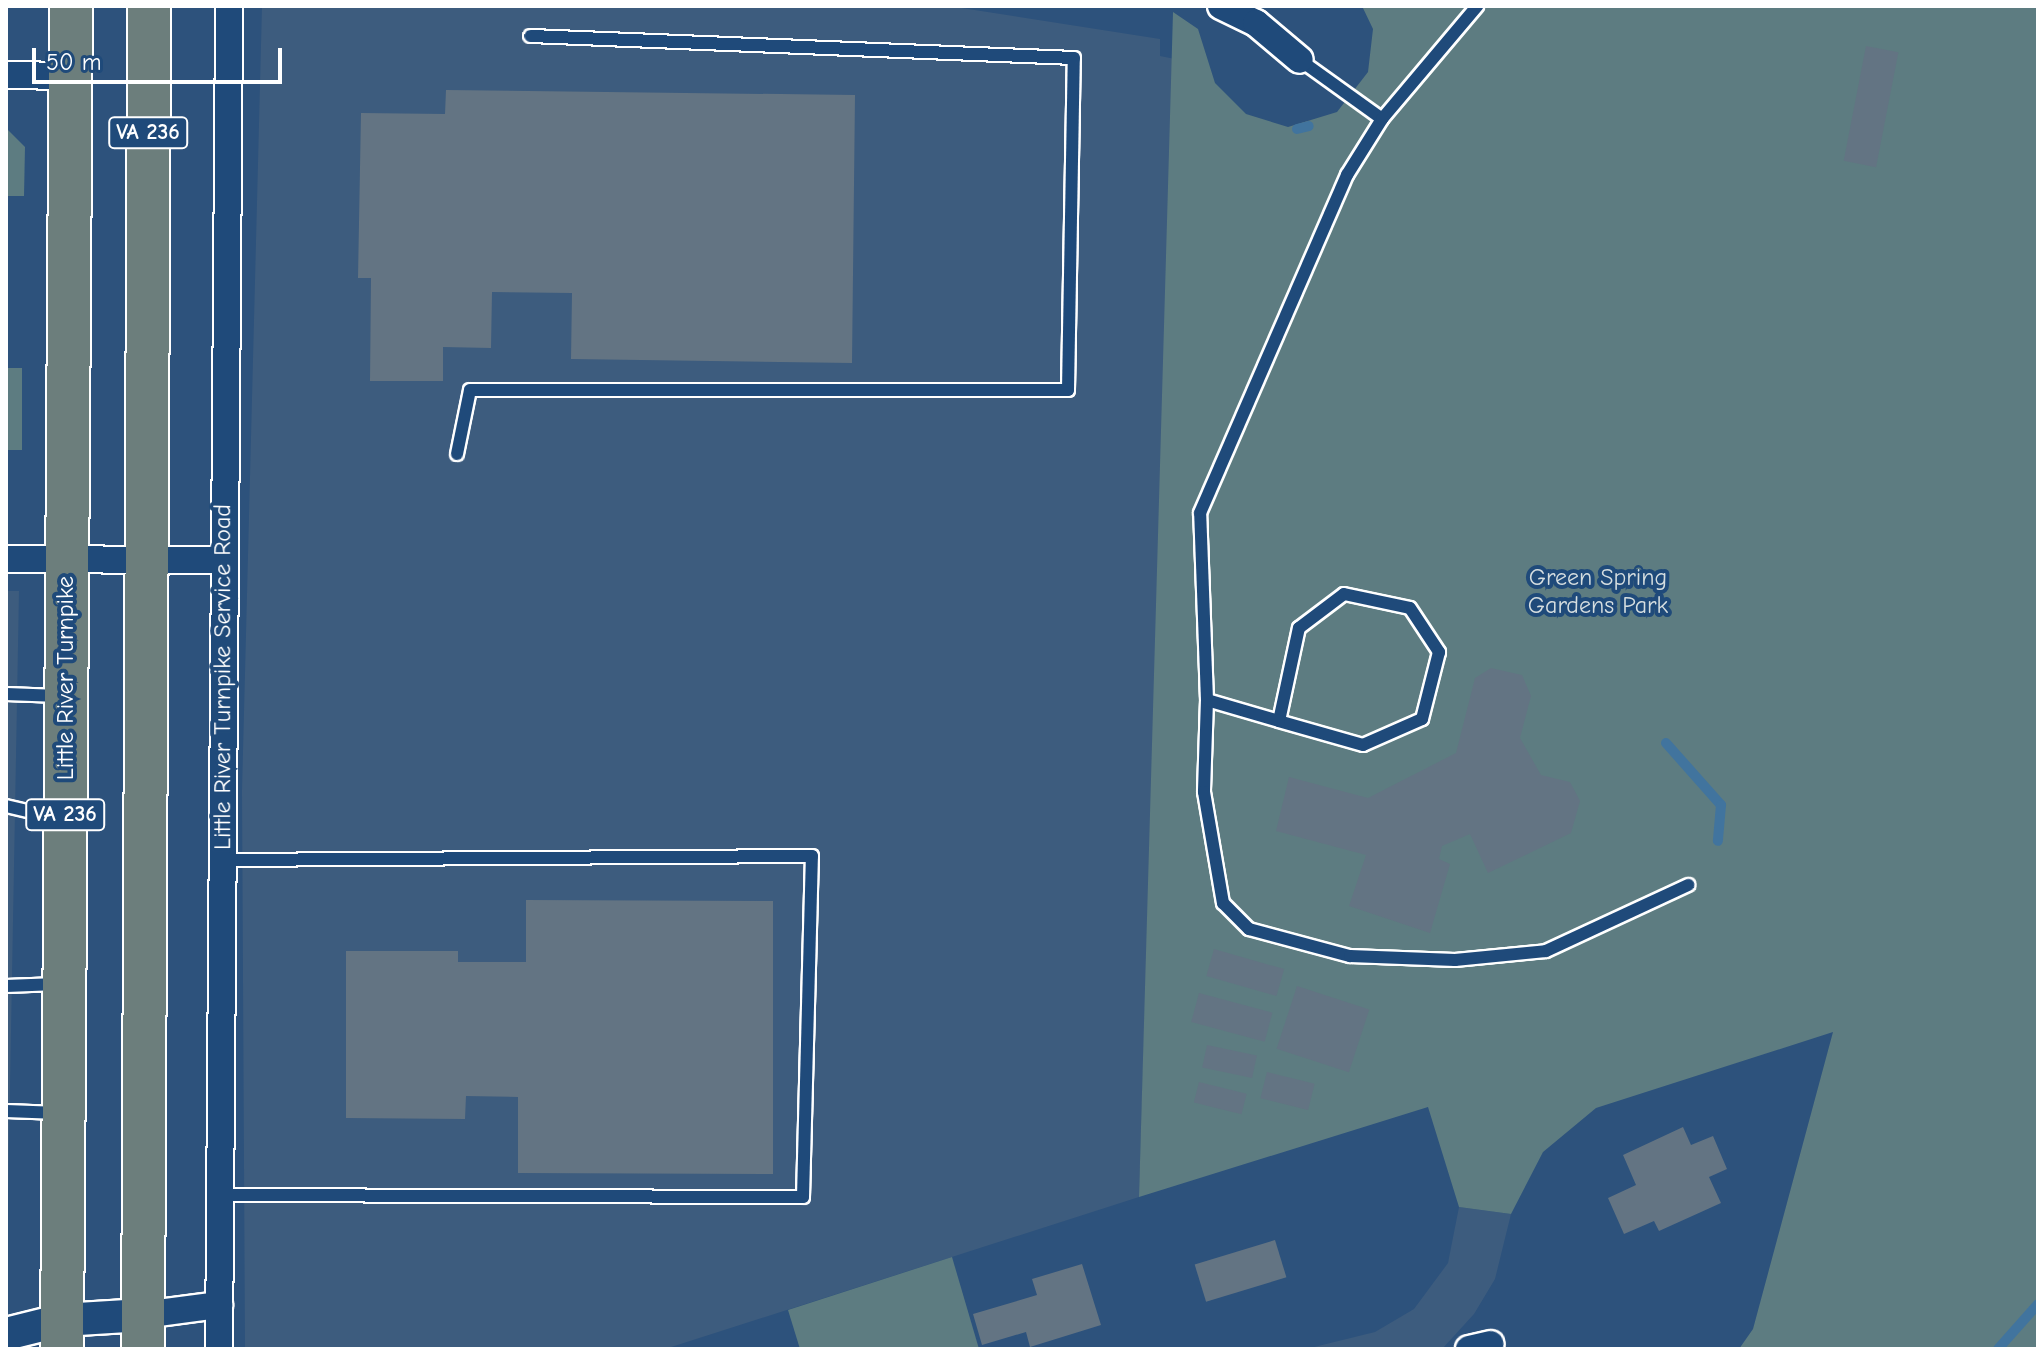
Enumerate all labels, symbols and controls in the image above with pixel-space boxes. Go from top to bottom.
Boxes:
scale bar [36,32,286,82]
text: 50 m [46,48,102,76]
road number: VA 236 [108,115,188,151]
street label: Little River Turnpike Service Road [209,504,237,850]
park label: Green Spring Gardens Park [1528,564,1668,620]
street label: Little River Turnpike [52,576,80,780]
road number: VA 236 [25,797,105,833]

